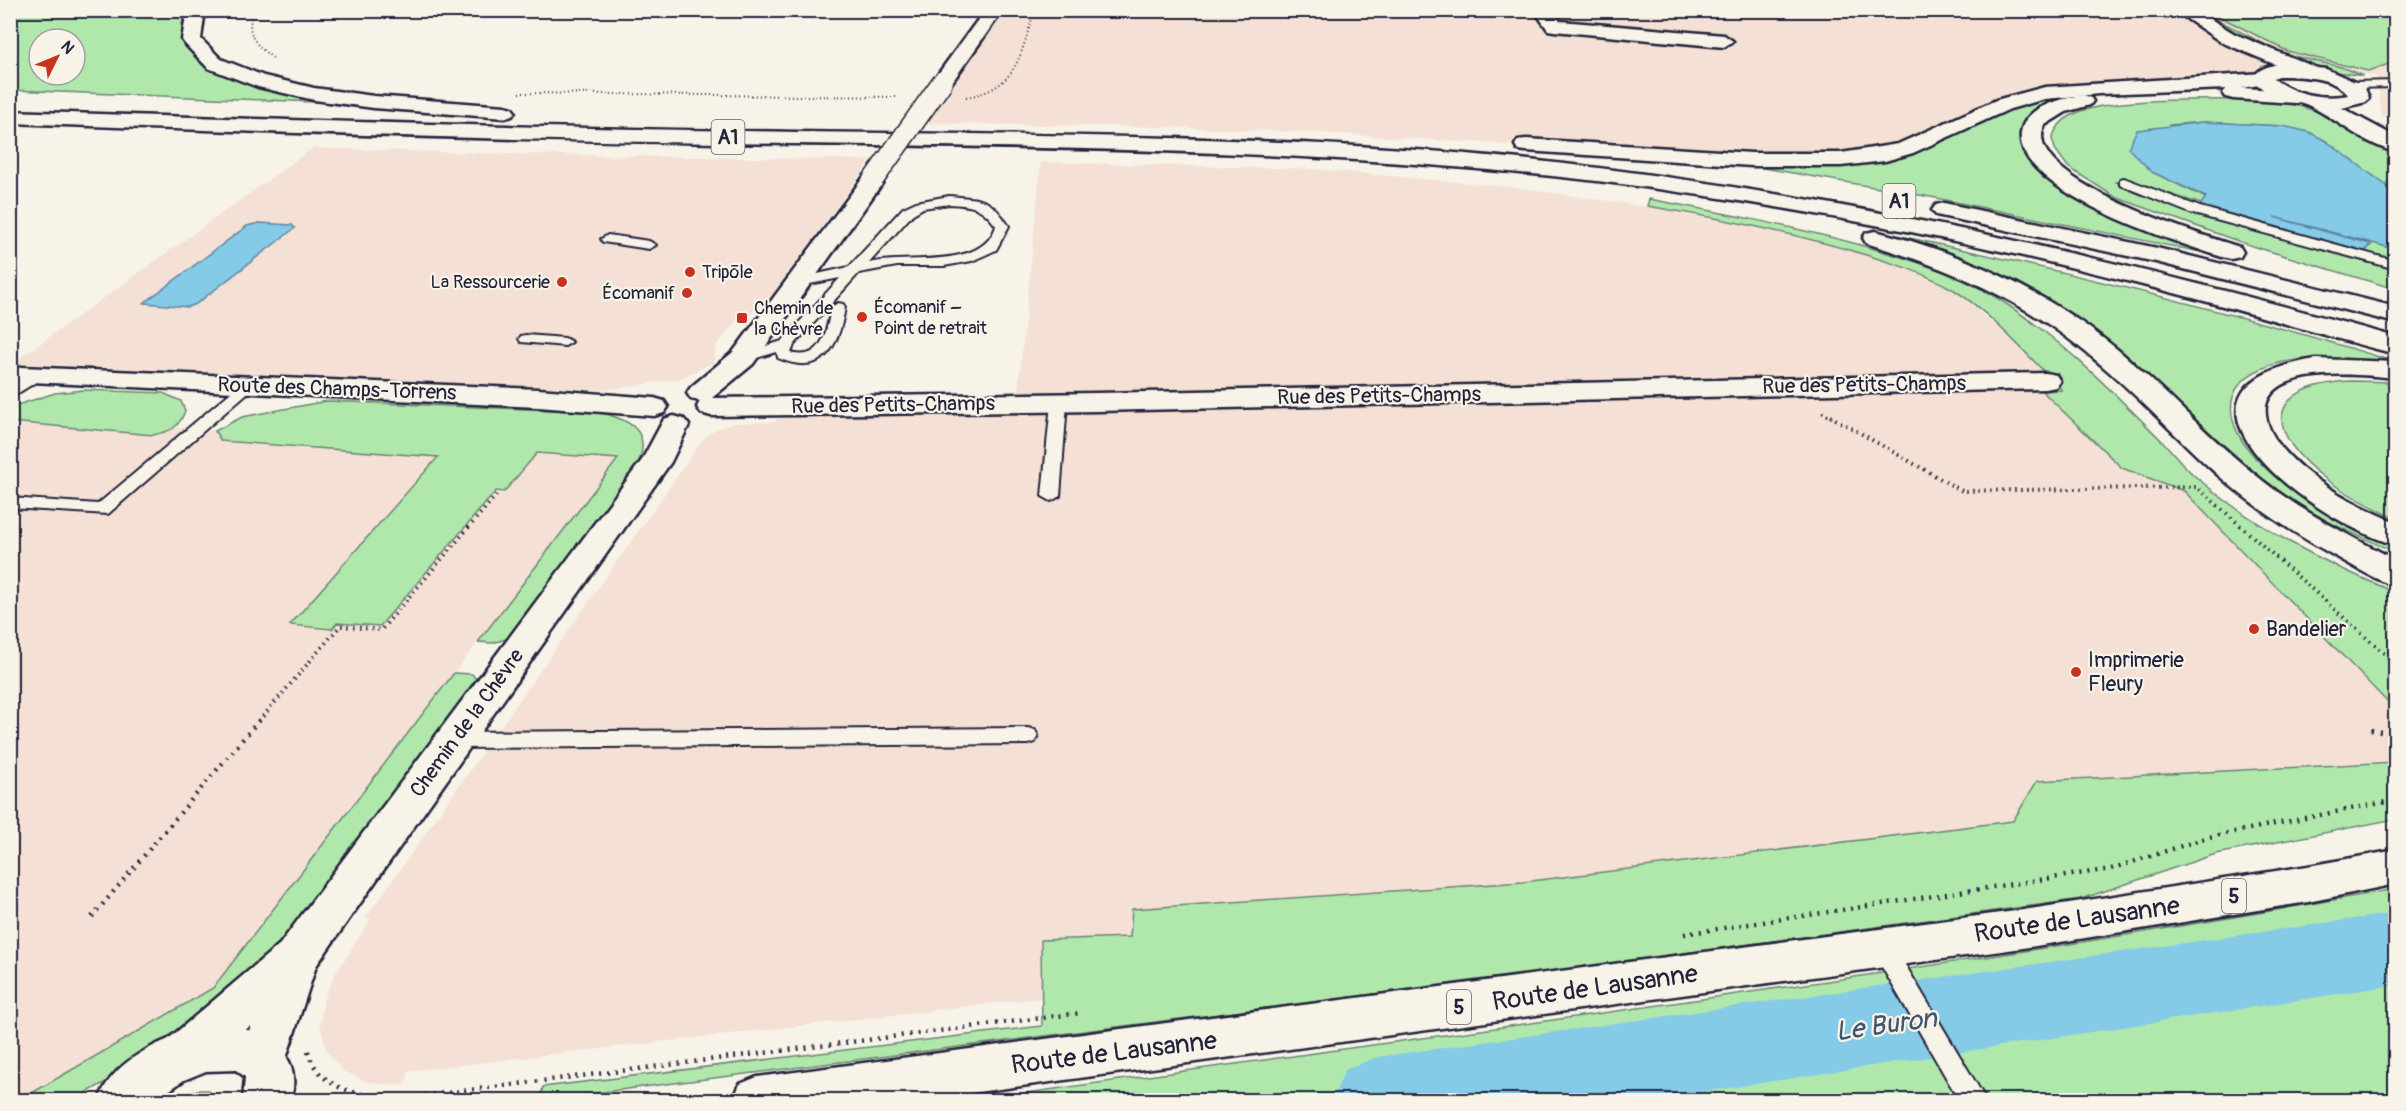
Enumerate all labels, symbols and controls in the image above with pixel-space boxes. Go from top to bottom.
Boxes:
north arrow [27,27,87,87]
text: N [56,37,78,58]
road number: A1 [712,120,744,154]
road number: A1 [1882,184,1916,218]
place label: Tripōle [702,261,753,284]
marker: Tripōle [683,265,697,279]
place label: La Ressourcerie [431,271,550,294]
marker: La Ressourcerie [555,275,569,289]
place label: Écomanif [602,282,676,305]
marker: Écomanif [680,286,694,300]
place label: Écomanif – Point de retrait [874,296,988,340]
place label: Chemin de la Chèvre [754,297,833,341]
marker: Écomanif – Point de retrait [855,310,869,324]
marker: Chemin de la Chèvre [735,311,749,325]
street label: Rue des Petits-Champs [1762,370,1967,400]
street label: Route des Champs-Torrens [217,371,457,407]
street label: Rue des Petits-Champs [1277,381,1482,411]
street label: Rue des Petits-Champs [791,390,996,420]
place label: Bandelier [2266,616,2347,643]
marker: Bandelier [2247,622,2261,636]
street label: Chemin de la Chèvre [404,643,530,803]
place label: Imprimerie Fleury [2088,647,2184,698]
marker: Imprimerie Fleury [2069,665,2083,679]
road number: 5 [2222,879,2246,913]
street label: Route de Lausanne [1972,890,2182,950]
street label: Route de Lausanne [1490,958,1700,1018]
road number: 5 [1447,990,1471,1024]
water label: Le Buron [1833,1001,1940,1048]
street label: Route de Lausanne [1009,1024,1219,1081]

